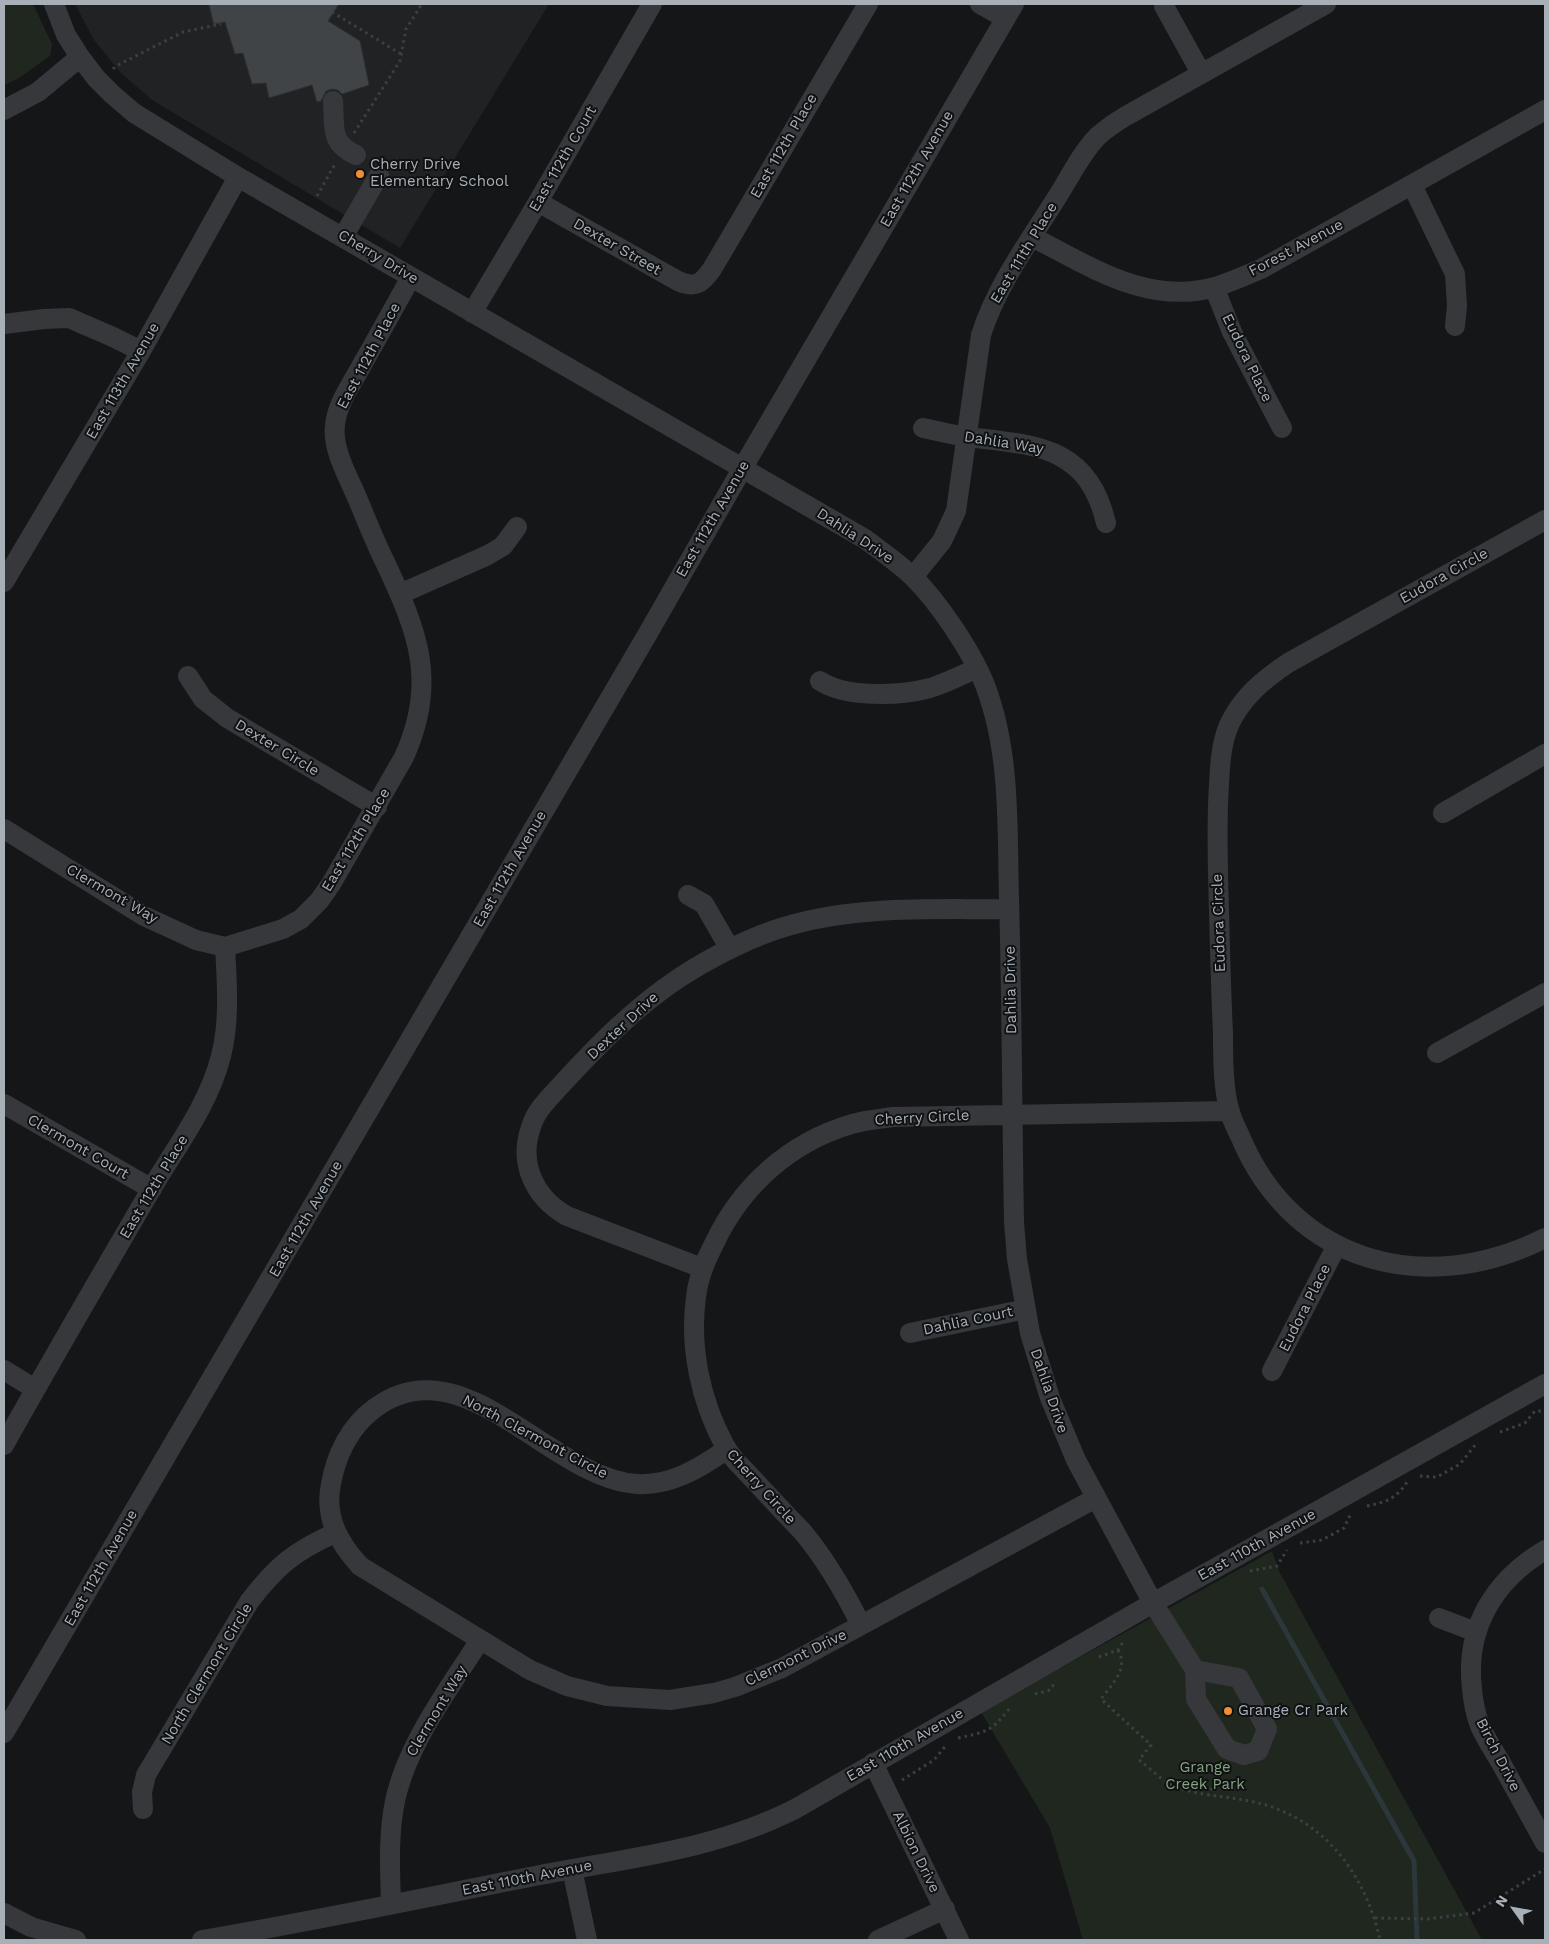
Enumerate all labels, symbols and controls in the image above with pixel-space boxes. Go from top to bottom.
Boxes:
street label: East 112th Place [747,90,821,202]
street label: East 112th Court [525,103,601,215]
street label: East 112th Avenue [876,108,958,230]
place label: Cherry Drive Elementary School [370,156,509,191]
marker: Cherry Drive Elementary School [354,168,366,180]
street label: East 111th Place [987,199,1061,307]
street label: Dexter Street [570,215,664,279]
street label: Forest Avenue [1246,216,1346,280]
street label: Cherry Drive [335,226,421,288]
street label: East 112th Place [333,300,405,412]
street label: Eudora Place [1218,311,1276,405]
street label: East 113th Avenue [82,320,164,442]
street label: Dahlia Way [963,428,1045,458]
street label: East 112th Avenue [672,458,754,580]
street label: Dahlia Drive [813,504,897,568]
street label: Eudora Circle [1397,544,1491,608]
street label: Dexter Circle [232,716,322,780]
street label: East 112th Place [318,785,394,895]
street label: East 112th Avenue [469,808,551,930]
street label: Clermont Way [63,860,161,928]
street label: Eudora Circle [1208,874,1230,972]
street label: Dahlia Drive [1001,946,1021,1034]
street label: Dexter Drive [584,989,662,1063]
street label: Cherry Circle [874,1107,970,1129]
street label: Clermont Court [24,1111,132,1183]
street label: East 112th Place [116,1132,192,1242]
street label: East 112th Avenue [265,1158,347,1280]
street label: Eudora Place [1275,1261,1335,1355]
street label: Dahlia Court [921,1303,1015,1339]
street label: Dahlia Drive [1026,1346,1072,1436]
street label: North Clermont Circle [459,1391,611,1483]
street label: Cherry Circle [722,1446,800,1528]
street label: East 110th Avenue [1195,1505,1319,1585]
street label: East 112th Avenue [60,1507,142,1629]
street label: North Clermont Circle [158,1600,256,1748]
street label: Clermont Drive [742,1626,850,1690]
street label: Clermont Way [403,1662,471,1760]
place label: Grange Cr Park [1238,1702,1348,1720]
street label: East 110th Avenue [843,1704,967,1786]
marker: Grange Cr Park [1222,1705,1234,1717]
street label: Birch Drive [1472,1715,1524,1795]
park label: Grange Creek Park [1165,1759,1245,1794]
street label: Albion Drive [888,1808,944,1896]
street label: East 110th Avenue [460,1857,594,1899]
north arrow [1489,1884,1539,1934]
text: N [1492,1892,1511,1910]

